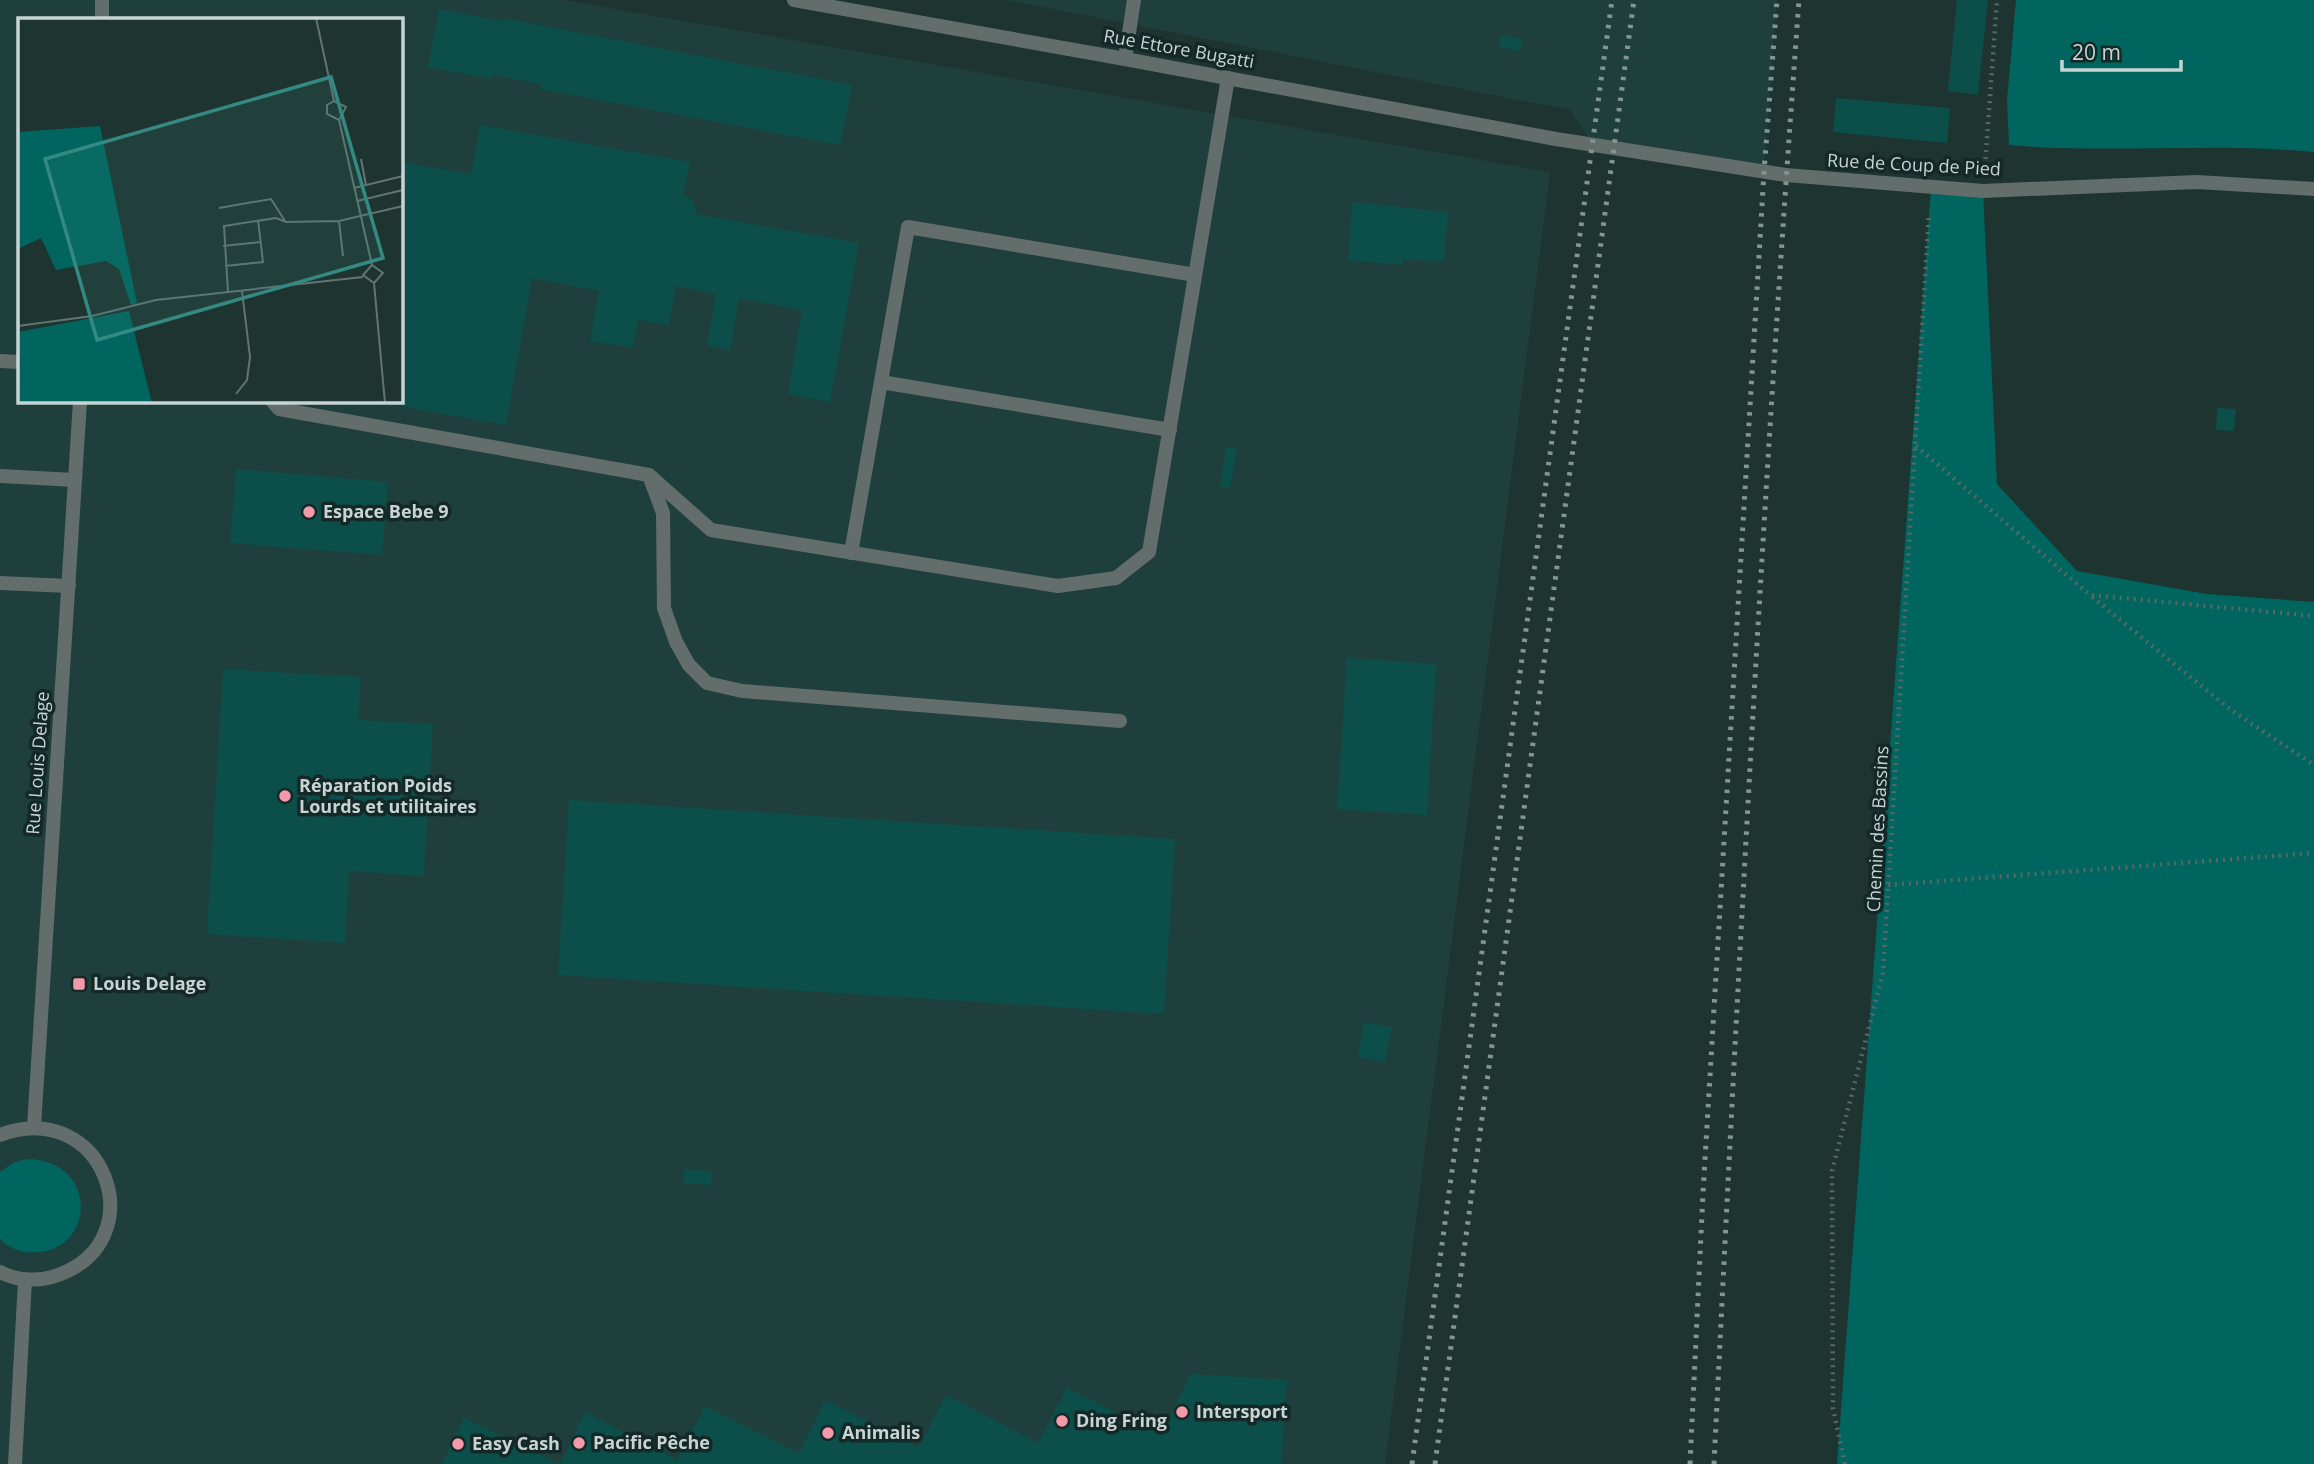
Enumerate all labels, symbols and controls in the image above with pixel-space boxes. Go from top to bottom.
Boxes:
inset map [18,18,402,402]
street label: Rue Ettore Bugatti [1102,23,1256,73]
scale bar [2062,28,2181,72]
text: 20 m [2072,38,2121,66]
street label: Rue de Coup de Pied [1827,147,2002,181]
place label: Espace Bebe 9 [323,499,449,523]
marker: Espace Bebe 9 [301,504,317,520]
street label: Rue Louis Delage [20,690,54,835]
street label: Chemin des Bassins [1861,745,1893,913]
place label: Réparation Poids Lourds et utilitaires [299,773,477,818]
marker: Réparation Poids Lourds et utilitaires [277,788,293,804]
place label: Louis Delage [93,971,206,995]
marker: Louis Delage [71,976,87,992]
place label: Intersport [1196,1399,1288,1423]
marker: Intersport [1174,1404,1190,1420]
place label: Ding Fring [1076,1408,1167,1432]
marker: Ding Fring [1054,1413,1070,1429]
place label: Animalis [842,1420,920,1444]
marker: Animalis [820,1425,836,1441]
place label: Pacific Pêche [593,1430,710,1454]
place label: Easy Cash [472,1431,560,1455]
marker: Pacific Pêche [571,1435,587,1451]
marker: Easy Cash [450,1436,466,1452]

